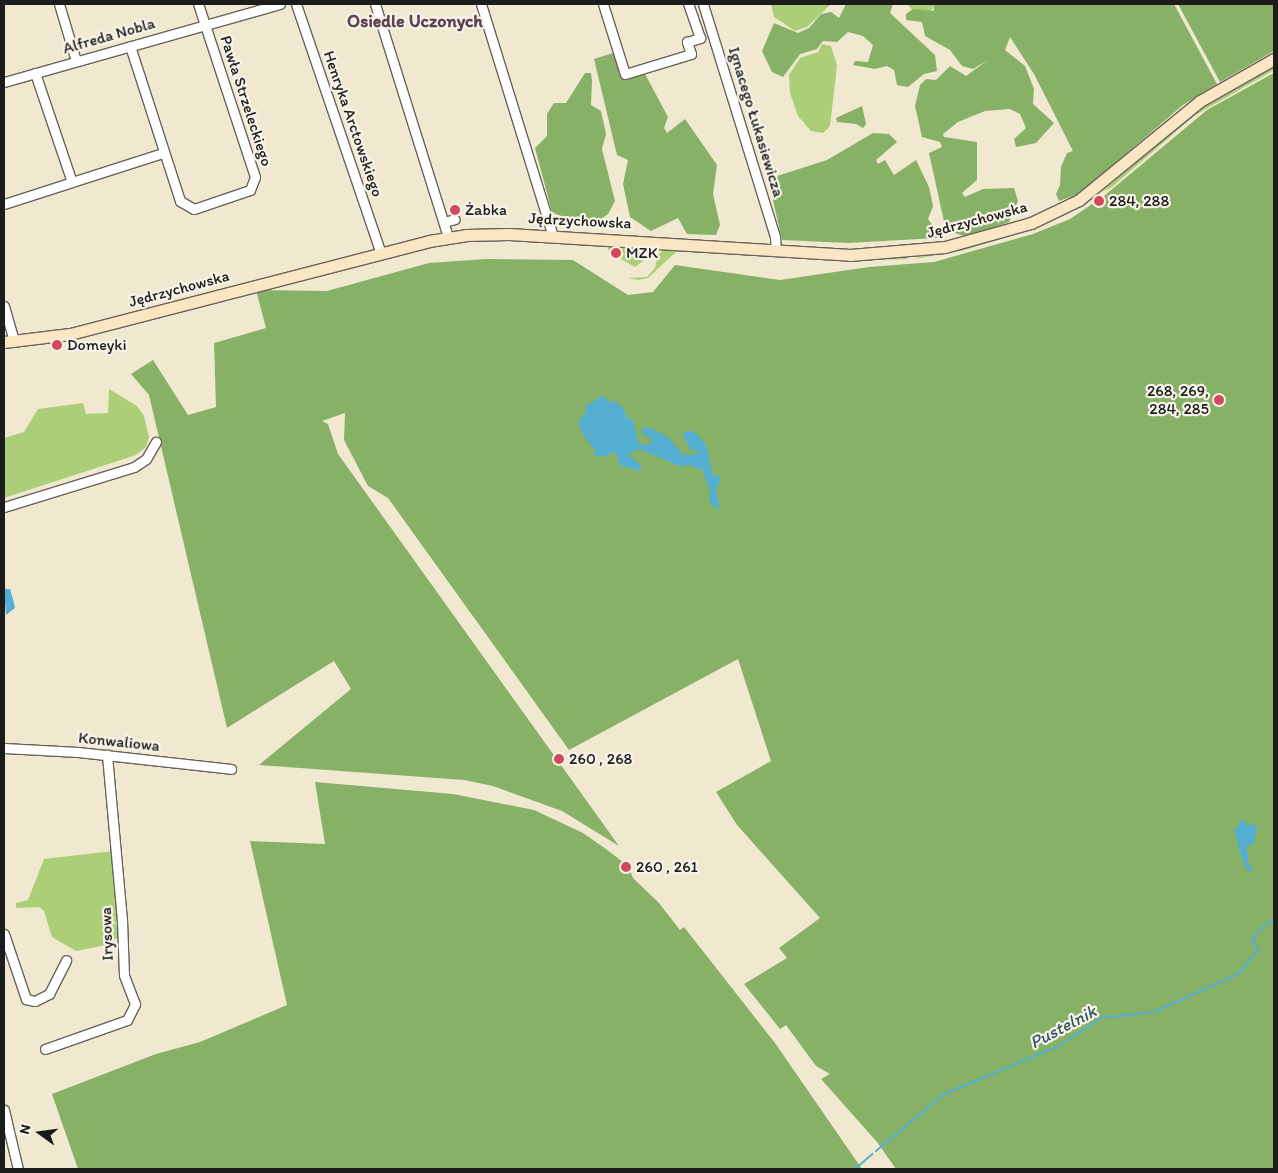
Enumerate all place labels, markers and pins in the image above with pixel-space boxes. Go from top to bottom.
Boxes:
place label: 284, 288 [1109,191,1169,211]
marker: 284, 288 [1093,195,1105,207]
place label: Żabka [465,200,507,220]
marker: Żabka [449,204,461,216]
place label: MZK [626,243,658,263]
marker: MZK [610,247,622,259]
place label: Domeyki [67,335,127,355]
marker: Domeyki [51,339,63,351]
place label: 268, 269, 284, 285 [1147,381,1209,419]
marker: 268, 269, 284, 285 [1213,394,1225,406]
place label: 260 , 268 [569,749,632,769]
marker: 260 , 268 [553,753,565,765]
place label: 260 , 261 [636,857,698,877]
marker: 260 , 261 [620,861,632,873]

